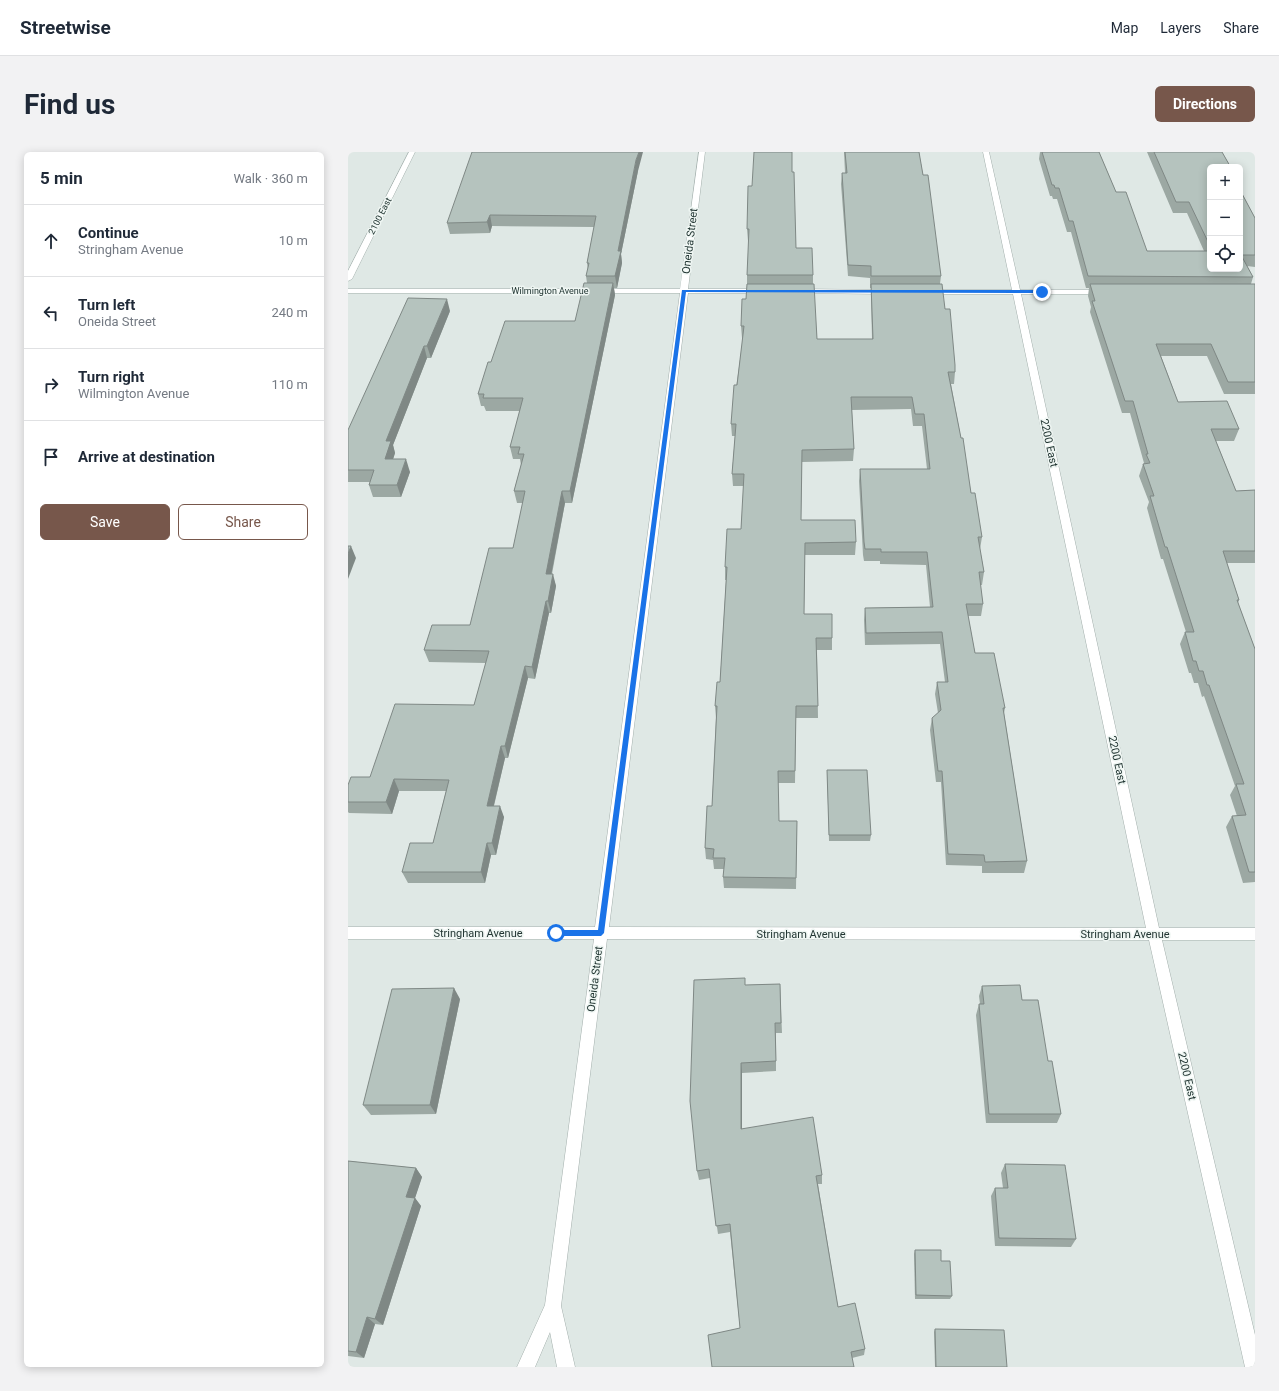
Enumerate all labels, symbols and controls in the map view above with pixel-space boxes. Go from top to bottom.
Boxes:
text: Streetwise [20,16,111,39]
text: Map [1111,20,1138,36]
text: Layers [1160,20,1201,36]
text: Share [1223,20,1259,36]
button: Directions [1155,86,1255,122]
text: Find us [24,88,115,121]
map controls [1207,164,1243,272]
button: + [1207,164,1243,200]
text: 5 min [40,168,83,188]
text: Walk · 360 m [233,171,308,186]
street label: 2100 East [366,196,394,236]
button: − [1207,200,1243,236]
street label: Oneida Street [680,207,701,275]
text: Continue [78,224,139,242]
icon: ahead [40,230,62,252]
text: 10 m [279,233,308,248]
button: locate [1207,236,1243,272]
text: Stringham Avenue [78,242,183,257]
route end [1033,283,1051,301]
street label: Wilmington Avenue [511,286,589,296]
text: Turn left [78,296,135,314]
icon: left [40,302,62,324]
text: 240 m [271,305,308,320]
text: Oneida Street [78,314,156,329]
text: Turn right [78,368,144,386]
icon: right [40,374,62,396]
text: 110 m [271,377,308,392]
text: Wilmington Avenue [78,386,189,401]
street label: 2200 East [1038,418,1061,469]
icon: arrive [40,446,62,468]
text: Arrive at destination [78,448,215,466]
button: Save [40,504,170,540]
button: Share [178,504,308,540]
street label: 2200 East [1106,735,1129,786]
route start [547,924,565,942]
street label: Stringham Avenue [433,927,523,940]
street label: Stringham Avenue [756,928,846,941]
street label: Stringham Avenue [1080,928,1170,941]
street label: Oneida Street [585,945,606,1013]
street label: 2200 East [1175,1051,1199,1102]

